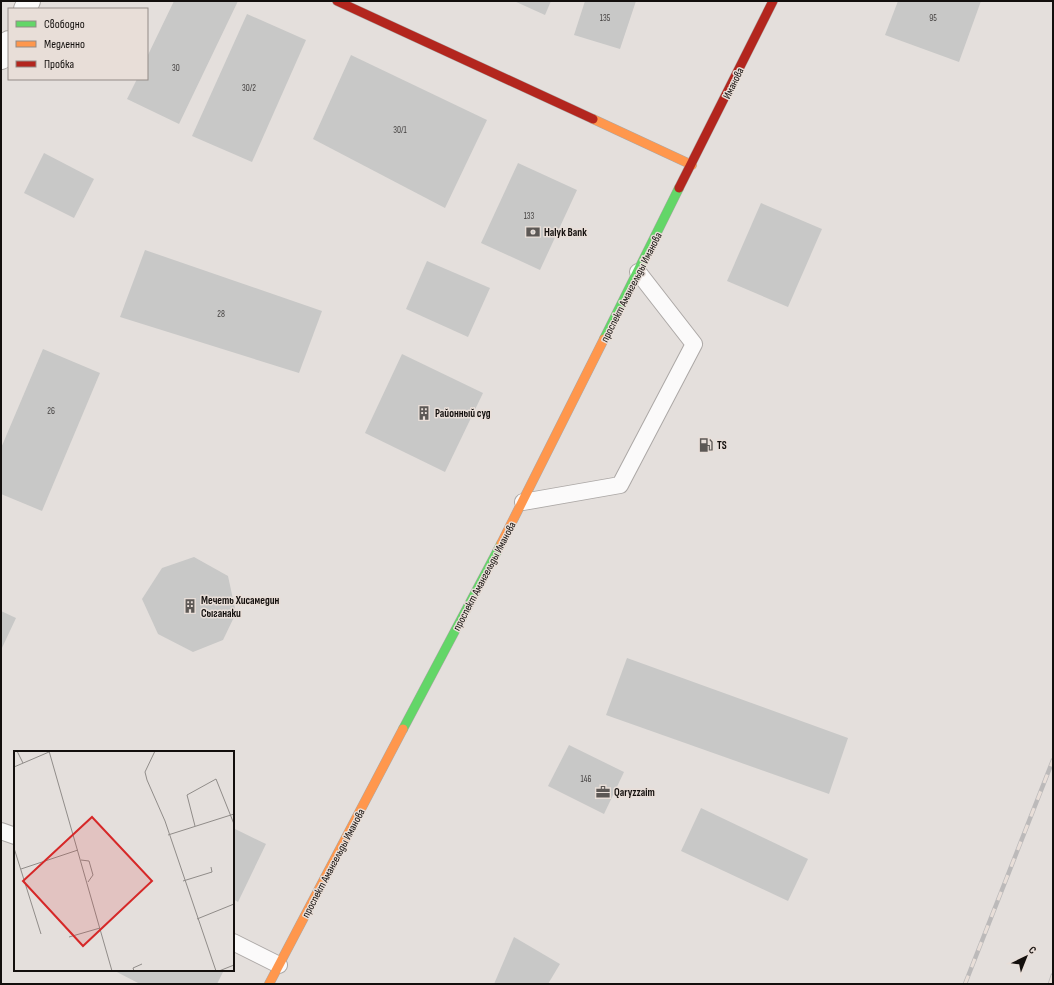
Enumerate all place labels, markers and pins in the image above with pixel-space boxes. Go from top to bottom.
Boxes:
bank icon: Halyk Bank [525,224,541,240]
place label: Halyk Bank [544,226,587,239]
building icon: Районный суд [416,405,432,421]
place label: Районный суд [435,407,491,420]
fuel station icon: TS [698,437,714,453]
place label: TS [717,439,727,452]
place label: Мечеть Хисамедин Сыганаки [201,594,279,620]
building icon: Мечеть Хисамедин Сыганаки [182,598,198,614]
office icon: Qaryzzaim [595,784,611,800]
place label: Qaryzzaim [614,786,655,799]

